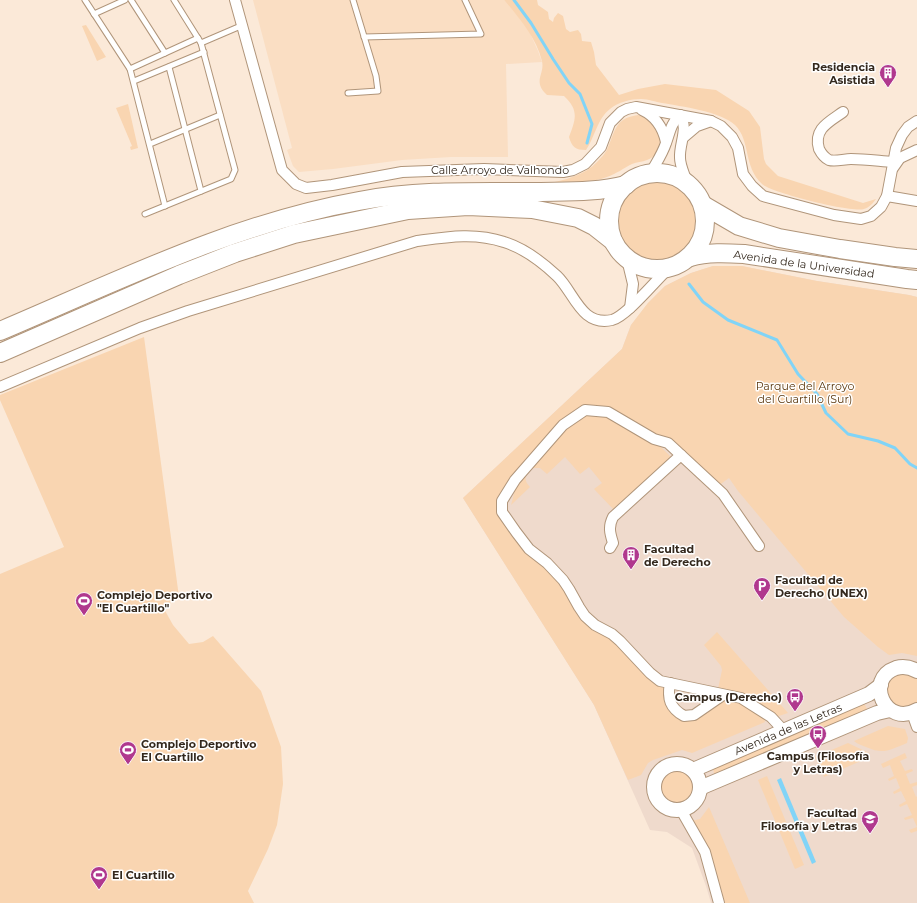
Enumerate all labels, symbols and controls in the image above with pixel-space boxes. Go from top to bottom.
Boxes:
place label: Residencia Asistida [812,60,875,87]
building icon: Residencia Asistida [878,63,898,88]
street label: Calle Arroyo de Valhondo [431,163,569,177]
street label: Avenida de la Universidad [733,247,875,281]
park label: Parque del Arroyo del Cuartillo (Sur) [756,379,854,406]
place label: Facultad de Derecho [644,542,711,569]
building icon: Facultad de Derecho [621,545,641,570]
place label: Facultad de Derecho (UNEX) [775,573,868,600]
parking icon: Facultad de Derecho (UNEX) [752,576,772,601]
place label: Complejo Deportivo "El Cuartillo" [97,588,212,615]
sports icon: Complejo Deportivo "El Cuartillo" [74,591,94,616]
bus stop icon: Campus (Derecho) [785,687,805,712]
place label: Campus (Derecho) [675,690,782,704]
street label: Avenida de las Letras [732,700,844,758]
bus stop icon: Campus (Filosofía y Letras) [808,724,828,749]
place label: Complejo Deportivo El Cuartillo [141,737,256,764]
sports icon: Complejo Deportivo El Cuartillo [118,740,138,765]
place label: Campus (Filosofía y Letras) [767,749,869,776]
place label: Facultad Filosofía y Letras [761,806,857,833]
school or university icon: Facultad Filosofía y Letras [860,809,880,834]
sports icon: El Cuartillo [89,865,109,890]
place label: El Cuartillo [112,868,175,882]

